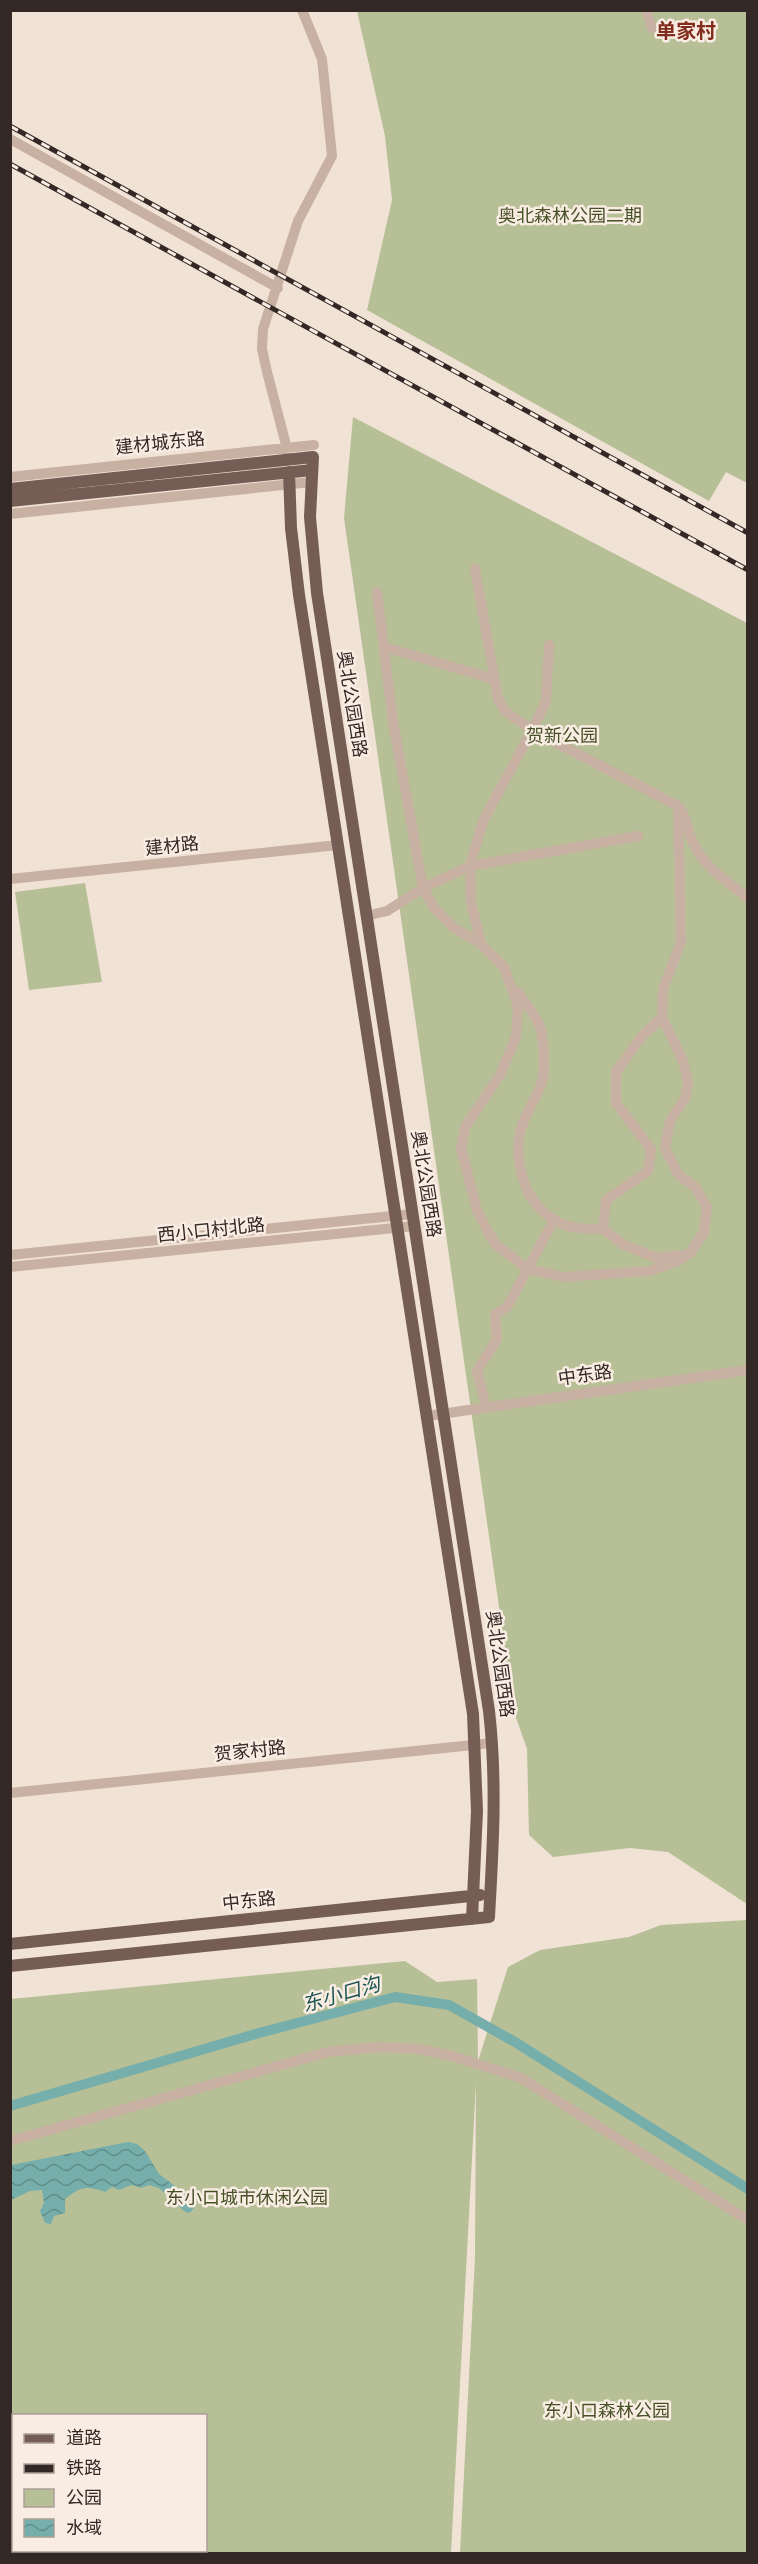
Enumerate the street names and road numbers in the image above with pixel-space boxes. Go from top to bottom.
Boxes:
street label: 建材城东路 [114,426,206,459]
street label: 奥北公园西路 [333,649,372,759]
street label: 建材路 [144,831,200,860]
street label: 奥北公园西路 [407,1129,446,1239]
street label: 西小口村北路 [156,1212,266,1247]
street label: 中东路 [557,1359,613,1390]
street label: 奥北公园西路 [482,1609,519,1719]
street label: 贺家村路 [213,1735,287,1766]
street label: 中东路 [221,1886,277,1915]

